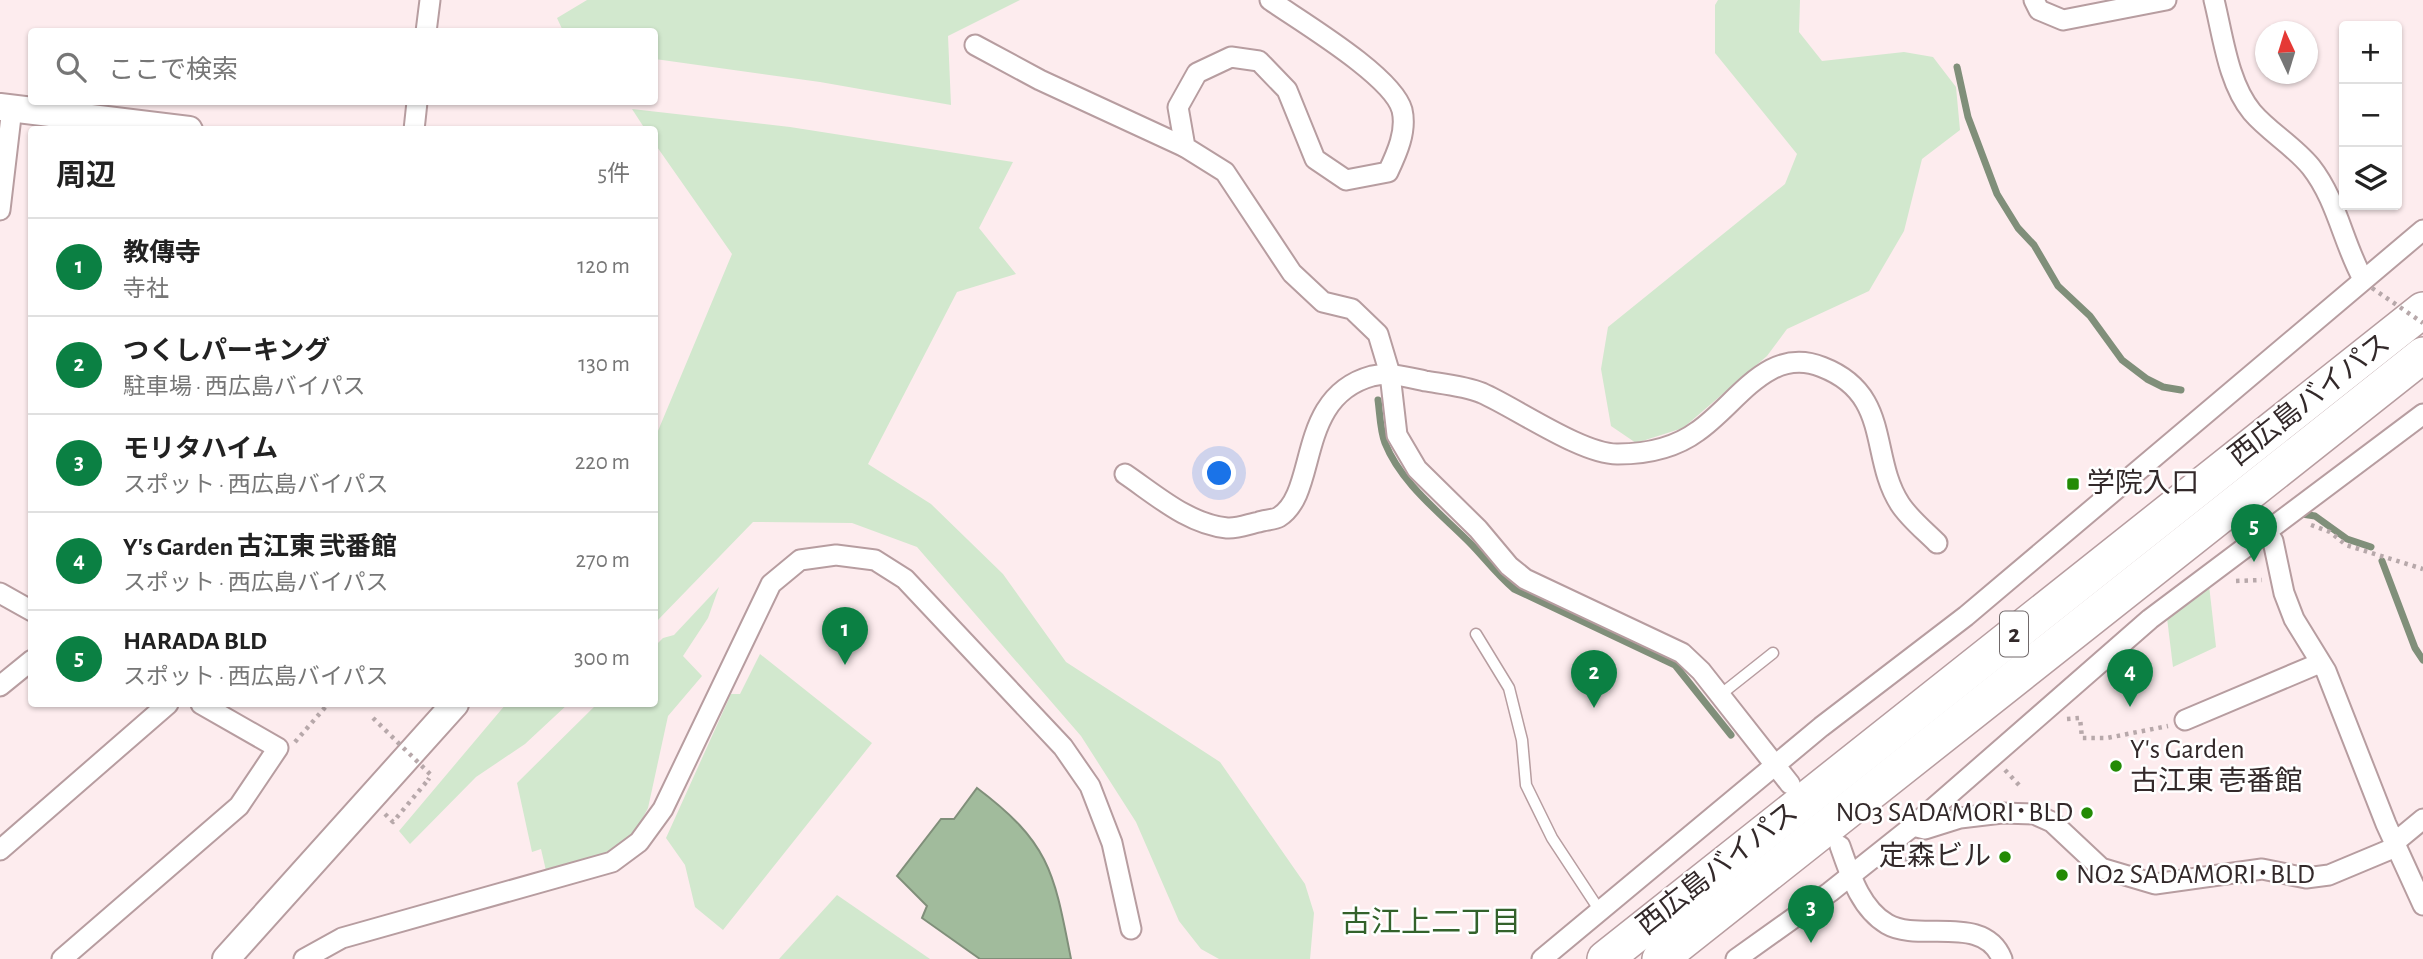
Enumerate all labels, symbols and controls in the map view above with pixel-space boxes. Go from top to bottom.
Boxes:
north arrow [2255,21,2318,84]
map controls [2339,21,2402,210]
button: + [2339,21,2402,84]
search box [28,28,658,105]
icon: search [52,48,90,86]
text: ここで検索 [108,57,238,83]
button: − [2339,84,2402,147]
button: layers [2339,147,2402,210]
text: 周辺 [56,161,116,191]
text: 5件 [597,163,630,186]
text: 教傳寺 [123,240,201,266]
text: 1 [75,255,83,278]
text: 120 m [577,255,630,278]
text: 寺社 [123,278,169,301]
street label: 西広島バイパス [2223,327,2396,471]
text: つくしパーキング [123,338,330,364]
text: 2 [74,353,84,376]
text: 130 m [578,353,630,376]
text: 駐車場 · 西広島バイパス [123,376,365,399]
text: モリタハイム [123,436,278,462]
text: 3 [74,451,84,474]
text: 220 m [575,451,630,474]
your location [1202,456,1236,490]
place label: 学院入口 [2087,468,2199,498]
text: スポット · 西広島バイパス [123,474,388,497]
marker: 学院入口 [2065,476,2081,492]
pin: 5 [2231,504,2277,562]
text: Y's Garden 古江東 弐番館 [123,534,397,560]
text: 4 [73,549,85,572]
text: 270 m [576,549,630,572]
text: スポット · 西広島バイパス [123,572,388,595]
pin: 1 [822,607,868,665]
road number: 2 [2000,612,2028,656]
text: HARADA BLD [123,628,267,654]
text: 5 [74,647,84,670]
text: 300 m [574,647,630,670]
pin: 4 [2107,649,2153,707]
pin: 2 [1571,650,1617,708]
text: スポット · 西広島バイパス [123,666,388,689]
place label: Y's Garden 古江東 壱番館 [2130,736,2303,796]
marker: Y's Garden 古江東 壱番館 [2108,758,2124,774]
street label: 西広島バイパス [1631,796,1804,940]
place label: NO3 SADAMORI･BLD [1835,799,2073,827]
marker: NO3 SADAMORI･BLD [2079,805,2095,821]
place label: 定森ビル [1879,841,1991,871]
marker: 定森ビル [1997,849,2013,865]
place label: NO2 SADAMORI･BLD [2076,861,2315,889]
marker: NO2 SADAMORI･BLD [2054,867,2070,883]
pin: 3 [1788,885,1834,943]
district label: 古江上二丁目 [1341,906,1521,938]

